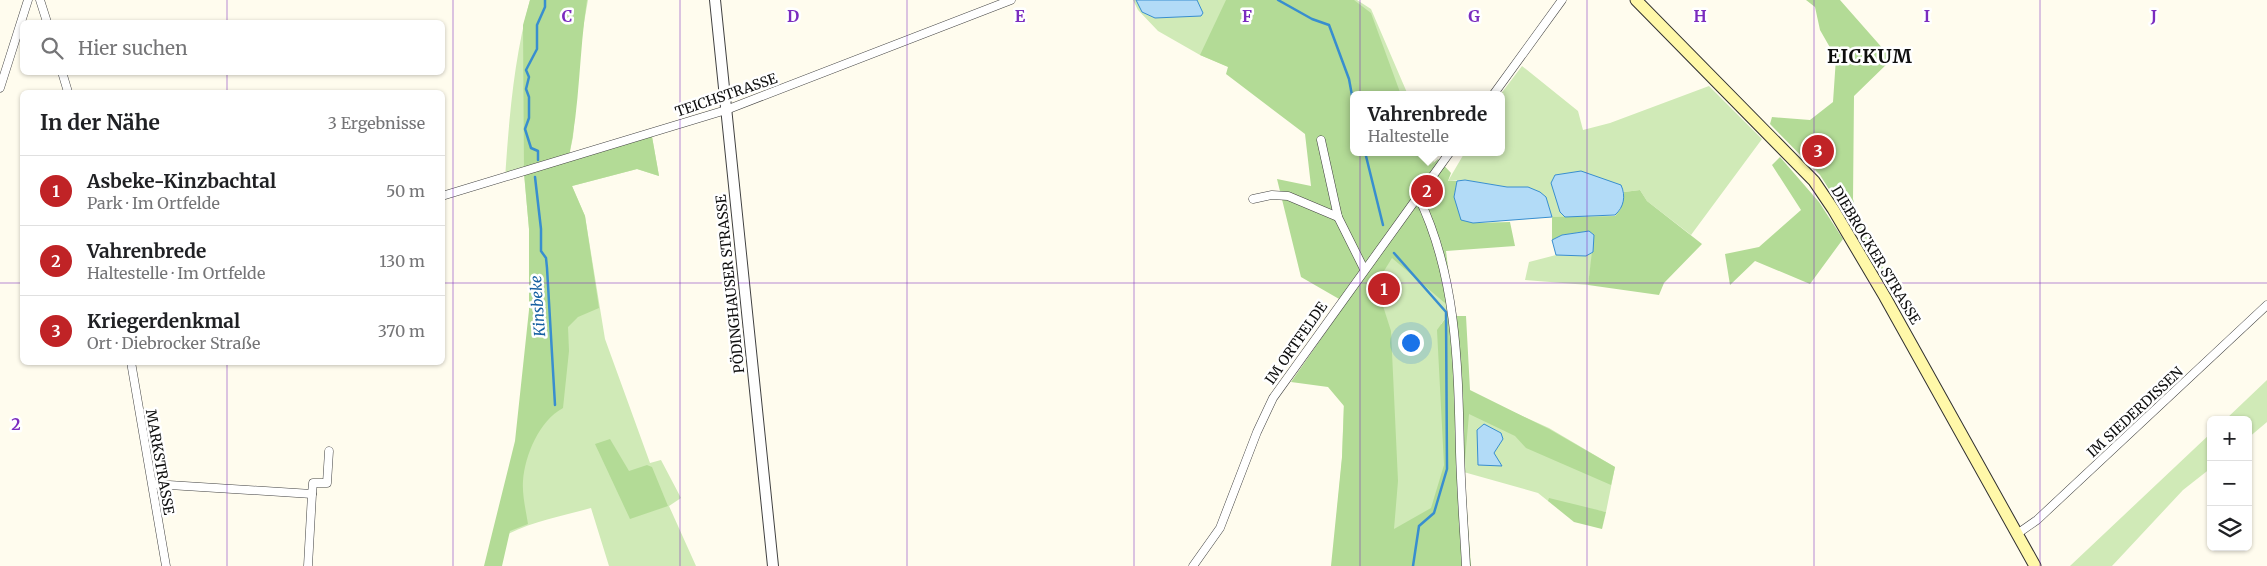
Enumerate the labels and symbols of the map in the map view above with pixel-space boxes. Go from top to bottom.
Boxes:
text: C [562,6,572,26]
text: D [787,6,799,26]
text: E [1015,6,1026,26]
text: F [1242,6,1252,26]
text: G [1468,6,1480,26]
text: H [1693,6,1707,26]
text: I [1924,6,1930,26]
text: J [2150,6,2157,26]
district label: EICKUM [1827,44,1913,68]
street label: TEICHSTRASSE [673,69,779,121]
pin: 3 [1802,132,1834,170]
pin: 2 [1411,172,1443,210]
street label: DIEBROCKER STRASSE [1828,183,1925,328]
street label: PÖDINGHAUSER STRASSE [712,194,748,374]
pin: 1 [1368,270,1400,308]
water label: Kinsbeke [526,274,549,338]
street label: IM ORTFELDE [1261,298,1331,388]
your location [1398,330,1424,356]
street label: IM SIEDERDISSEN [2083,363,2187,461]
street label: MARKSTRASSE [142,408,178,516]
text: 2 [11,414,21,434]

